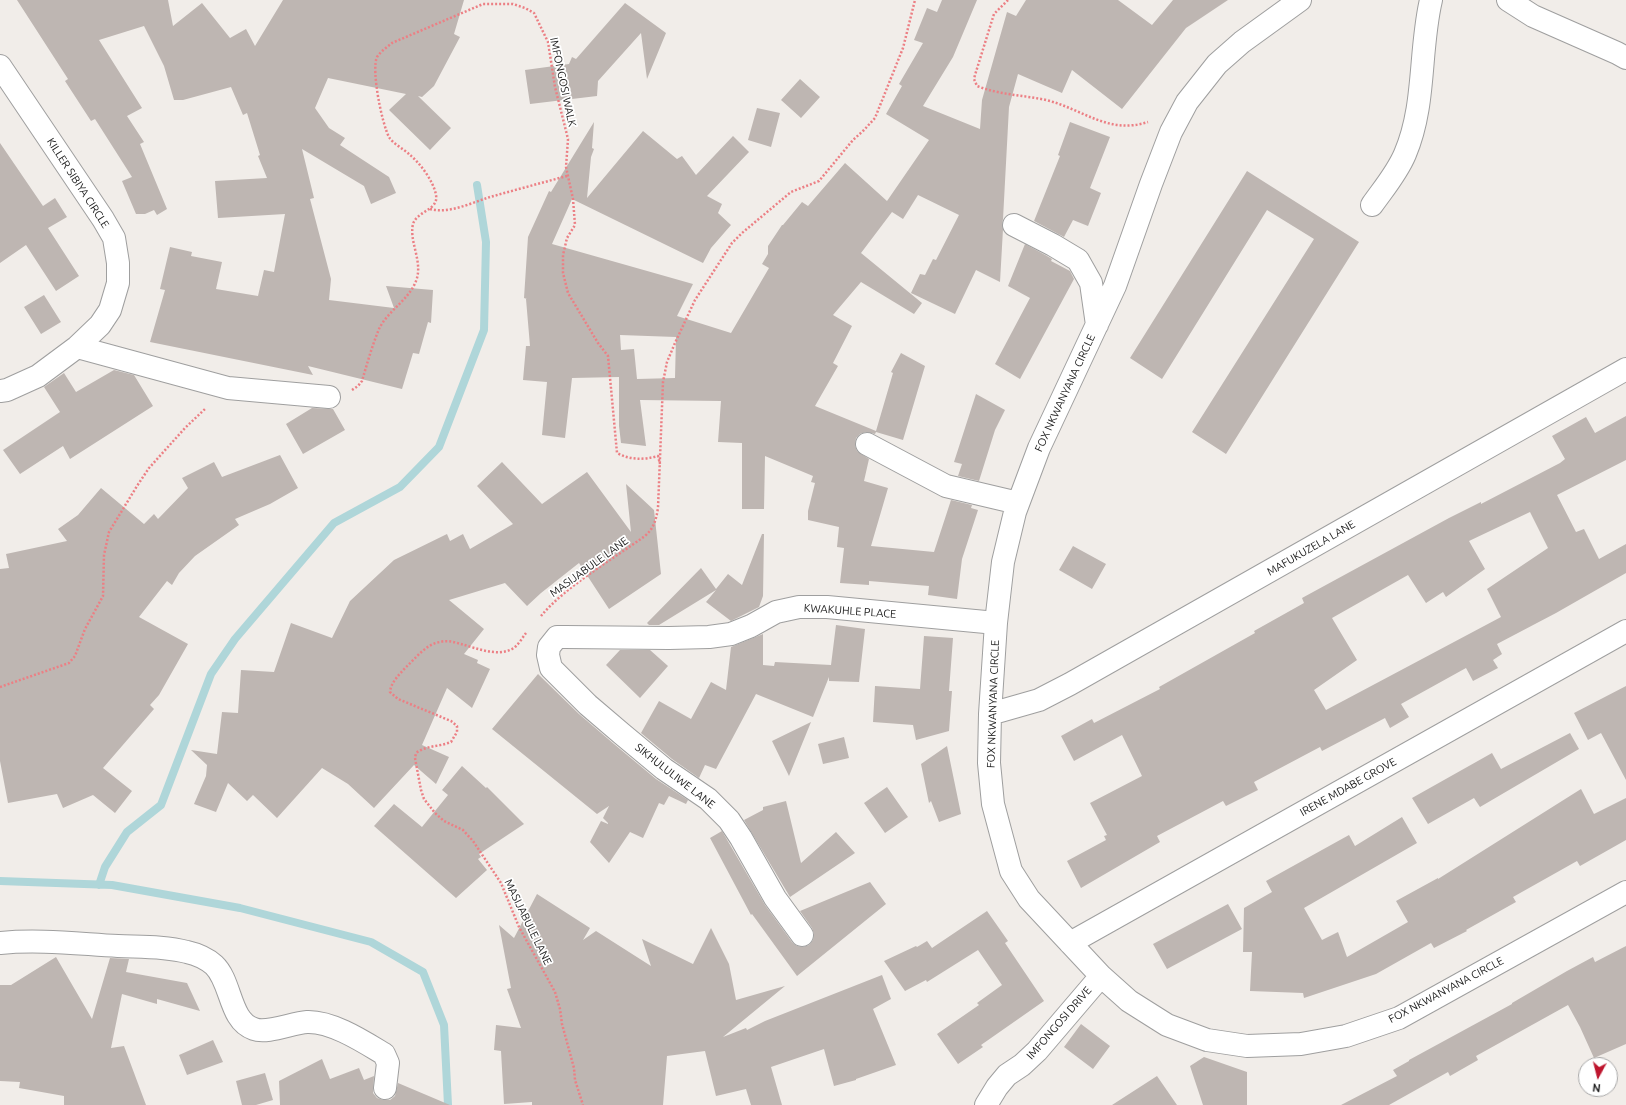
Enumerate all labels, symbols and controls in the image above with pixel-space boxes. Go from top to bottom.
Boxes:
street label: IMFONGOSI WALK [547,36,579,128]
street label: KILLER SIBIYA CIRCLE [44,135,112,231]
street label: FOX NKWANYANA CIRCLE [1032,332,1098,454]
street label: MAFUKUZELA LANE [1265,517,1357,579]
street label: MASIJABULE LANE [547,534,631,600]
street label: KWAKUHLE PLACE [803,601,897,621]
street label: FOX NKWANYANA CIRCLE [984,640,1002,768]
street label: SIKHULULIWE LANE [632,741,718,811]
street label: IRENE MDABE GROVE [1298,755,1398,819]
street label: MASIJABULE LANE [501,877,555,967]
street label: FOX NKWANYANA CIRCLE [1386,954,1506,1026]
street label: IMFONGOSI DRIVE [1024,984,1094,1062]
north arrow [1578,1057,1618,1097]
text: N [1592,1081,1601,1094]

